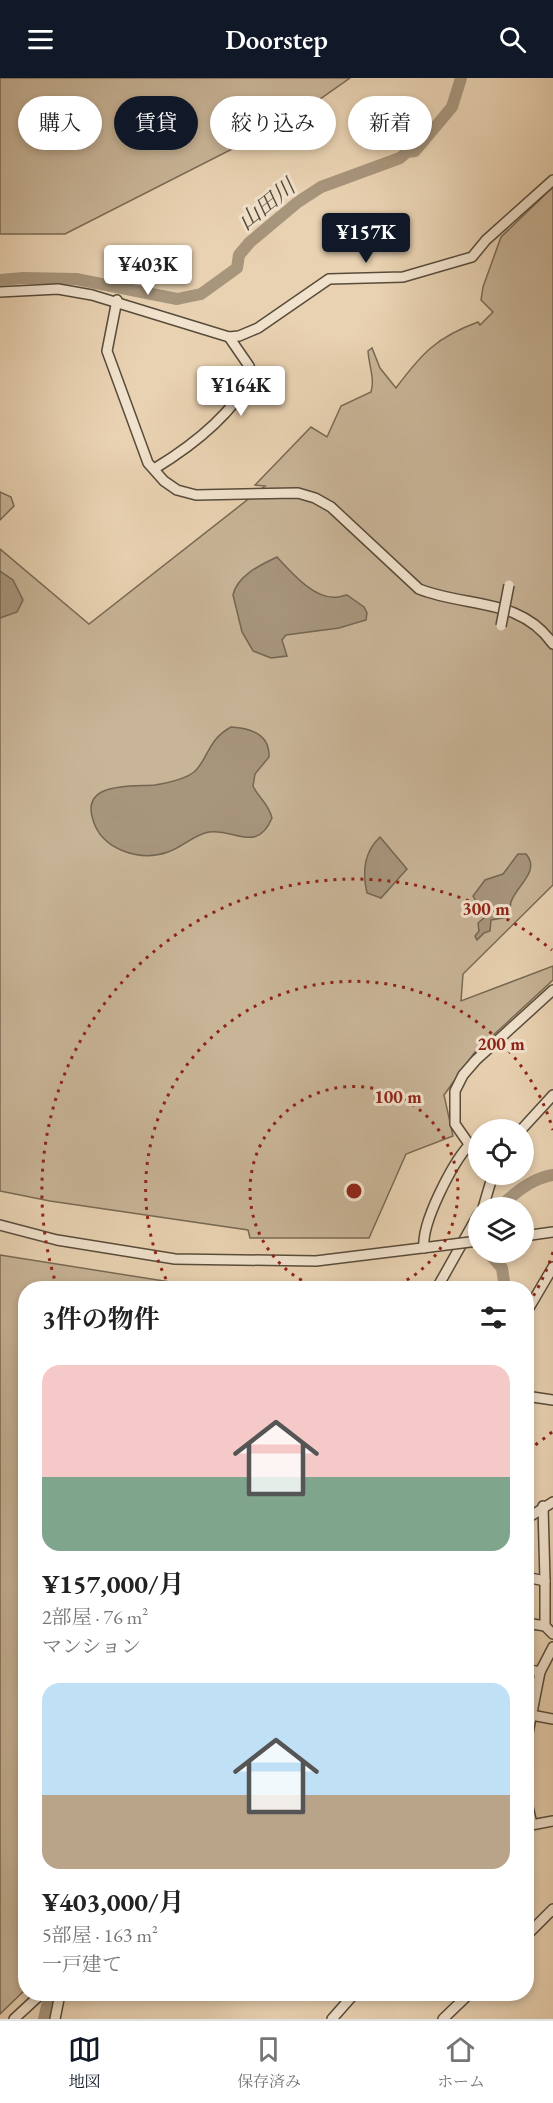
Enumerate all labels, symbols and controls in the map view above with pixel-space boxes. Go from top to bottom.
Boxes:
text: Doorstep [225,22,328,57]
icon: menu [24,23,57,56]
icon: search [496,23,529,56]
chip: 購入 [18,96,102,150]
chip: 賃貸 [114,96,198,150]
chip: 絞り込み [210,96,336,150]
chip: 新着 [348,96,432,150]
water label: 山田川 [232,171,303,236]
pin: ¥157K [324,213,408,264]
text: ¥157K [336,219,396,245]
pin: ¥403K [106,245,190,296]
text: ¥403K [118,251,178,277]
pin: ¥164K [199,366,283,417]
text: ¥164K [211,372,271,398]
text: 300 m [462,897,510,920]
text: 200 m [477,1032,525,1055]
text: 100 m [374,1085,422,1108]
map controls [468,1119,534,1263]
button: locate [468,1119,534,1185]
centre of rings [344,1181,364,1201]
button: layers [468,1197,534,1263]
icon: filters [477,1301,510,1334]
text: 3件の物件 [42,1302,160,1336]
icon: home [222,1404,330,1512]
text: ¥157,000/月 [42,1567,184,1601]
text: 2部屋 · 76 m² [42,1604,148,1630]
text: マンション [42,1633,141,1659]
icon: home [222,1722,330,1830]
text: ¥403,000/月 [42,1885,184,1919]
text: 5部屋 · 163 m² [42,1922,158,1948]
text: 一戸建て [42,1951,122,1977]
tab: 地図 [68,2033,101,2092]
tab: 保存済み [237,2033,301,2092]
tab: ホーム [437,2033,485,2092]

